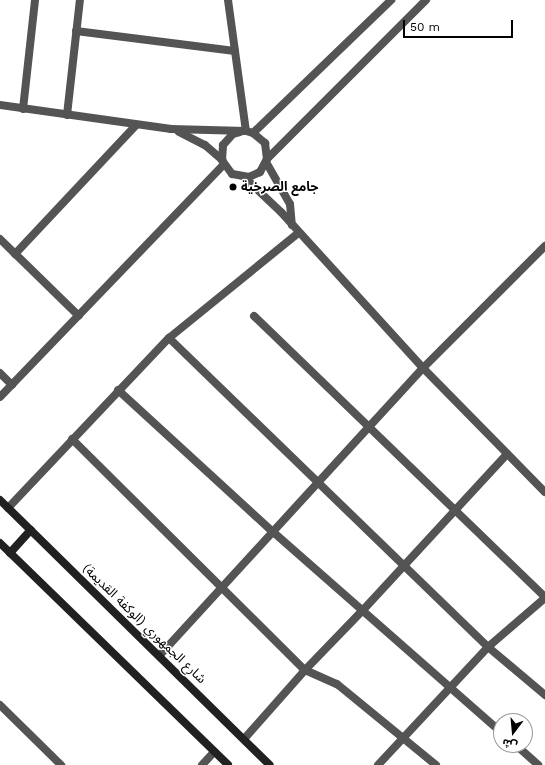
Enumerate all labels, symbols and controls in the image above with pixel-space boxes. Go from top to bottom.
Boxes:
scale bar [405,12,515,38]
text: 50 m [410,20,440,34]
place label: جامع الصرخية [241,179,319,195]
marker: جامع الصرخية [228,182,238,192]
street label: شارع الجمهوري (الوكفة القديمة) [79,561,209,687]
north arrow [493,713,533,753]
text: ش [501,736,519,752]

